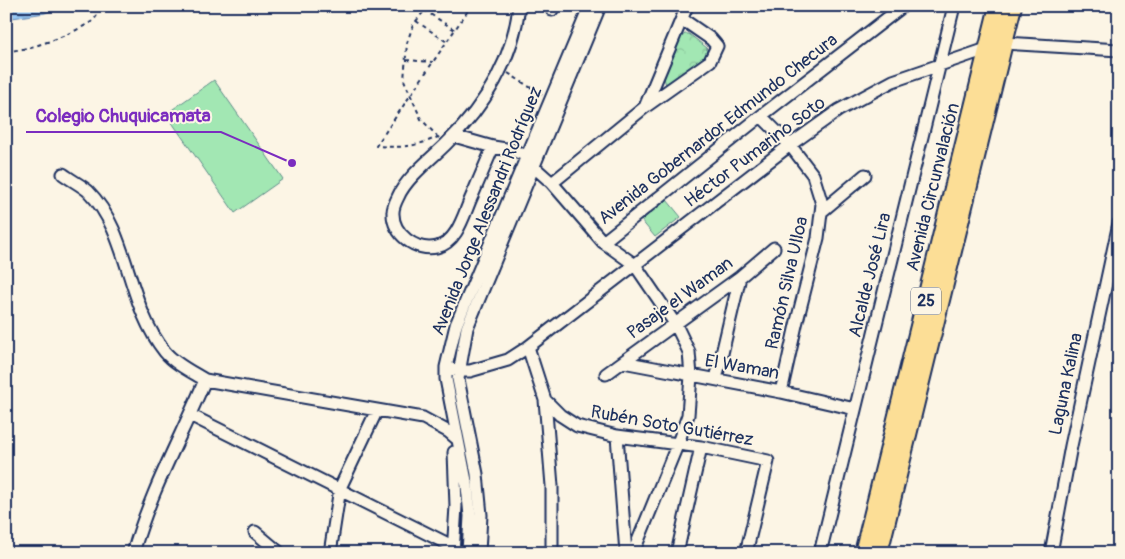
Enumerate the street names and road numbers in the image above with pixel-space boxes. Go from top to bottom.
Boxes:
street label: Avenida Gobernardor Edmundo Checura [594,28,842,230]
street label: Avenida Jorge Alessandri Rodríguez [426,83,548,339]
street label: Héctor Pumarino Soto [680,91,830,213]
street label: Avenida Circunvalación [901,101,965,273]
street label: Alcalde José Lira [843,210,897,340]
street label: Ramón Silva Ulloa [761,214,813,352]
street label: Pasaje el Waman [622,252,738,344]
road number: 25 [911,288,941,314]
street label: Laguna Kalina [1044,331,1088,437]
street label: El Waman [703,349,781,385]
street label: Rubén Soto Gutiérrez [589,400,755,452]

